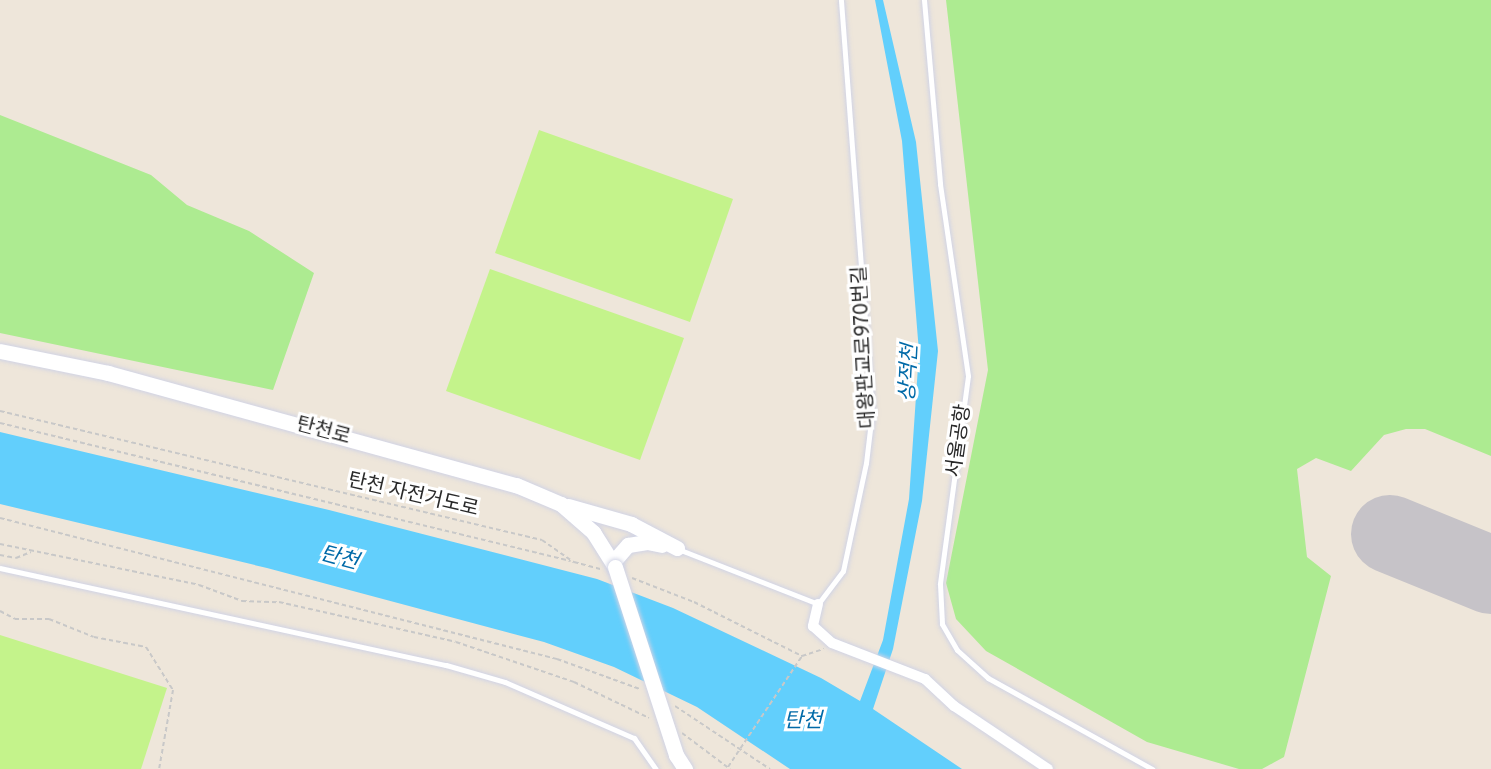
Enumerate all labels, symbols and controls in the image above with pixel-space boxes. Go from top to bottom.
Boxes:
street label: 대왕판교로970번길 [849,265,881,429]
water label: 상적천 [896,343,924,403]
street label: 서울공항 [943,403,977,479]
street label: 탄천로 [293,413,353,451]
street label: 탄천 자전거도로 [345,469,481,523]
water label: 탄천 [317,542,361,576]
water label: 탄천 [784,709,822,735]

